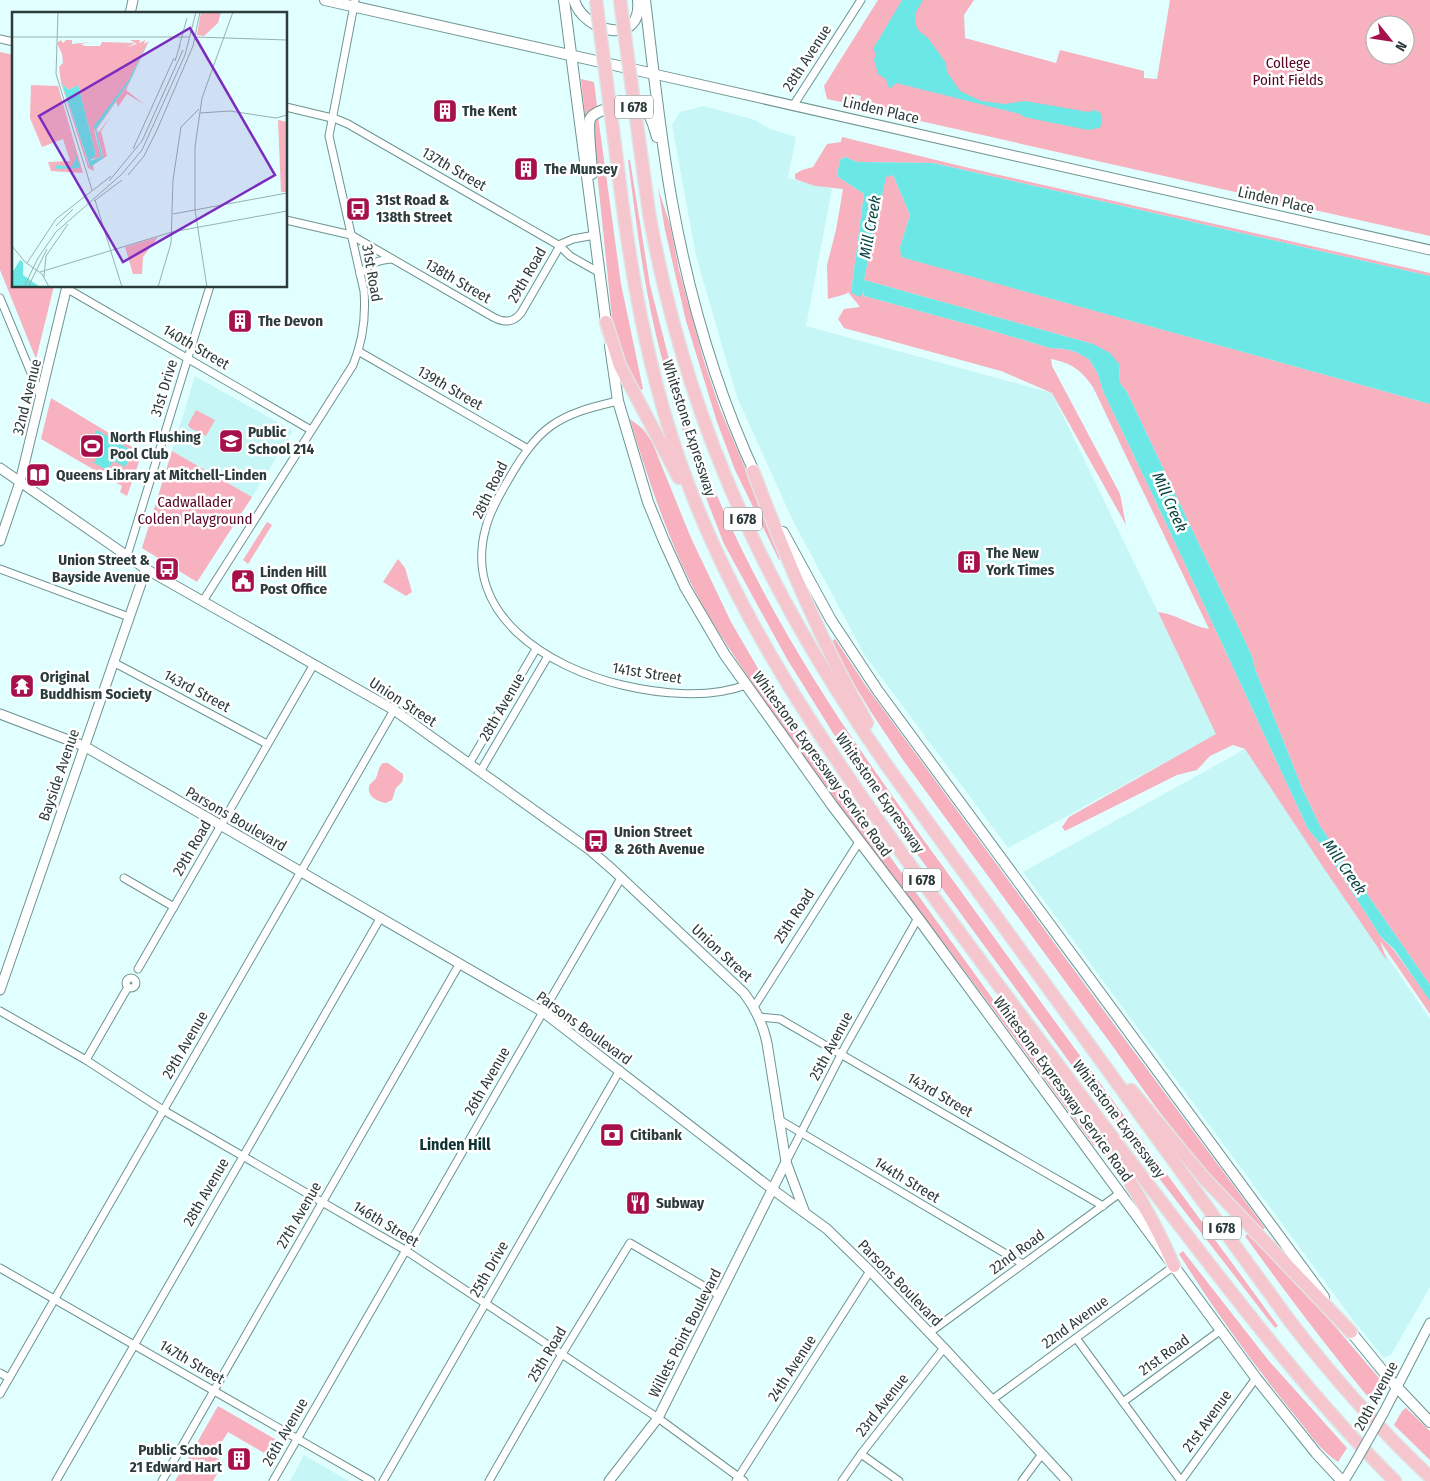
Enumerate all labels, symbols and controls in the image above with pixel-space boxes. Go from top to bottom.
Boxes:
inset map [12,12,288,288]
north arrow [1365,15,1415,65]
street label: 28th Avenue [779,21,835,95]
text: N [1391,38,1410,54]
park label: College Point Fields [1252,54,1324,89]
street label: Linden Place [841,92,921,128]
road number: I 678 [615,95,653,118]
building icon: The Kent [432,98,458,124]
place label: The Kent [462,102,518,120]
street label: 137th Street [418,143,490,195]
building icon: The Munsey [513,156,539,182]
place label: The Munsey [544,160,618,178]
street label: Linden Place [1236,182,1316,218]
place label: 31st Road & 138th Street [375,191,453,226]
water label: Mill Creek [855,194,885,260]
bus stop icon: 31st Road & 138th Street [345,196,371,222]
street label: 31st Road [358,243,386,303]
street label: 29th Road [504,244,550,306]
street label: 138th Street [422,255,494,307]
building icon: The Devon [227,308,253,334]
place label: The Devon [258,312,323,330]
street label: 140th Street [159,321,233,373]
street label: 32nd Avenue [9,357,45,437]
street label: 31st Drive [147,357,181,419]
street label: Whitestone Expressway [658,357,720,499]
street label: 139th Street [414,362,486,414]
place label: Public School 214 [248,423,314,458]
place label: North Flushing Pool Club [110,428,201,463]
school or university icon: Public School 214 [218,428,244,454]
sports icon: North Flushing Pool Club [79,433,105,459]
street label: 28th Road [468,458,512,522]
library icon: Queens Library at Mitchell-Linden [25,462,51,488]
place label: Queens Library at Mitchell-Linden [56,466,267,484]
water label: Mill Creek [1148,469,1192,535]
park label: Cadwallader Colden Playground [138,493,252,528]
road number: I 678 [724,508,762,530]
place label: The New York Times [985,544,1055,579]
building icon: The New York Times [956,549,982,575]
place label: Union Street & Bayside Avenue [52,551,151,586]
bus stop icon: Union Street & Bayside Avenue [154,556,180,582]
place label: Linden Hill Post Office [260,563,328,598]
public building icon: Linden Hill Post Office [230,568,256,594]
street label: 141st Street [611,659,683,687]
street label: 143rd Street [161,666,234,716]
place label: Original Buddhism Society [40,668,152,703]
street label: Whitestone Expressway Service Road [749,668,895,860]
street label: 28th Avenue [475,670,529,744]
temple icon: Original Buddhism Society [9,673,35,699]
street label: Union Street [366,674,440,730]
street label: Bayside Avenue [35,727,83,823]
street label: Whitestone Expressway [832,729,928,857]
street label: Parsons Boulevard [182,783,290,855]
street label: 29th Road [169,817,215,879]
place label: Union Street & 26th Avenue [614,823,705,858]
bus stop icon: Union Street & 26th Avenue [583,828,609,854]
water label: Mill Creek [1319,836,1371,898]
road number: I 678 [903,868,941,892]
street label: 25th Road [770,886,818,946]
street label: Union Street [688,920,756,986]
street label: Parsons Boulevard [533,987,635,1069]
street label: Whitestone Expressway Service Road [990,993,1136,1185]
street label: 29th Avenue [158,1008,212,1082]
street label: 25th Avenue [805,1009,857,1083]
street label: 26th Avenue [460,1044,514,1118]
street label: Whitestone Expressway [1069,1057,1169,1181]
street label: 143rd Street [904,1069,976,1121]
bank icon: Citibank [599,1122,625,1148]
place label: Citibank [630,1126,682,1144]
district label: Linden Hill [419,1135,491,1154]
street label: 144th Street [871,1153,943,1207]
street label: 28th Avenue [179,1155,233,1229]
street label: 27th Avenue [273,1178,325,1252]
restaurant icon: Subway [625,1190,651,1216]
place label: Subway [656,1194,705,1212]
street label: 146th Street [350,1197,422,1251]
road number: I 678 [1203,1216,1241,1240]
street label: 22nd Road [986,1226,1048,1278]
street label: Parsons Boulevard [854,1236,946,1330]
street label: 25th Drive [466,1238,512,1300]
street label: Willets Point Boulevard [645,1265,725,1401]
street label: 22nd Avenue [1038,1292,1112,1352]
street label: 25th Road [524,1323,570,1385]
street label: 21st Road [1135,1331,1193,1379]
street label: 24th Avenue [764,1332,820,1404]
street label: 147th Street [156,1336,228,1388]
street label: 20th Avenue [1350,1358,1402,1434]
street label: 23rd Avenue [852,1370,912,1440]
street label: 21st Avenue [1179,1387,1235,1455]
street label: 26th Avenue [258,1395,312,1469]
place label: Public School 21 Edward Hart [129,1441,223,1476]
building icon: Public School 21 Edward Hart [226,1446,252,1472]

